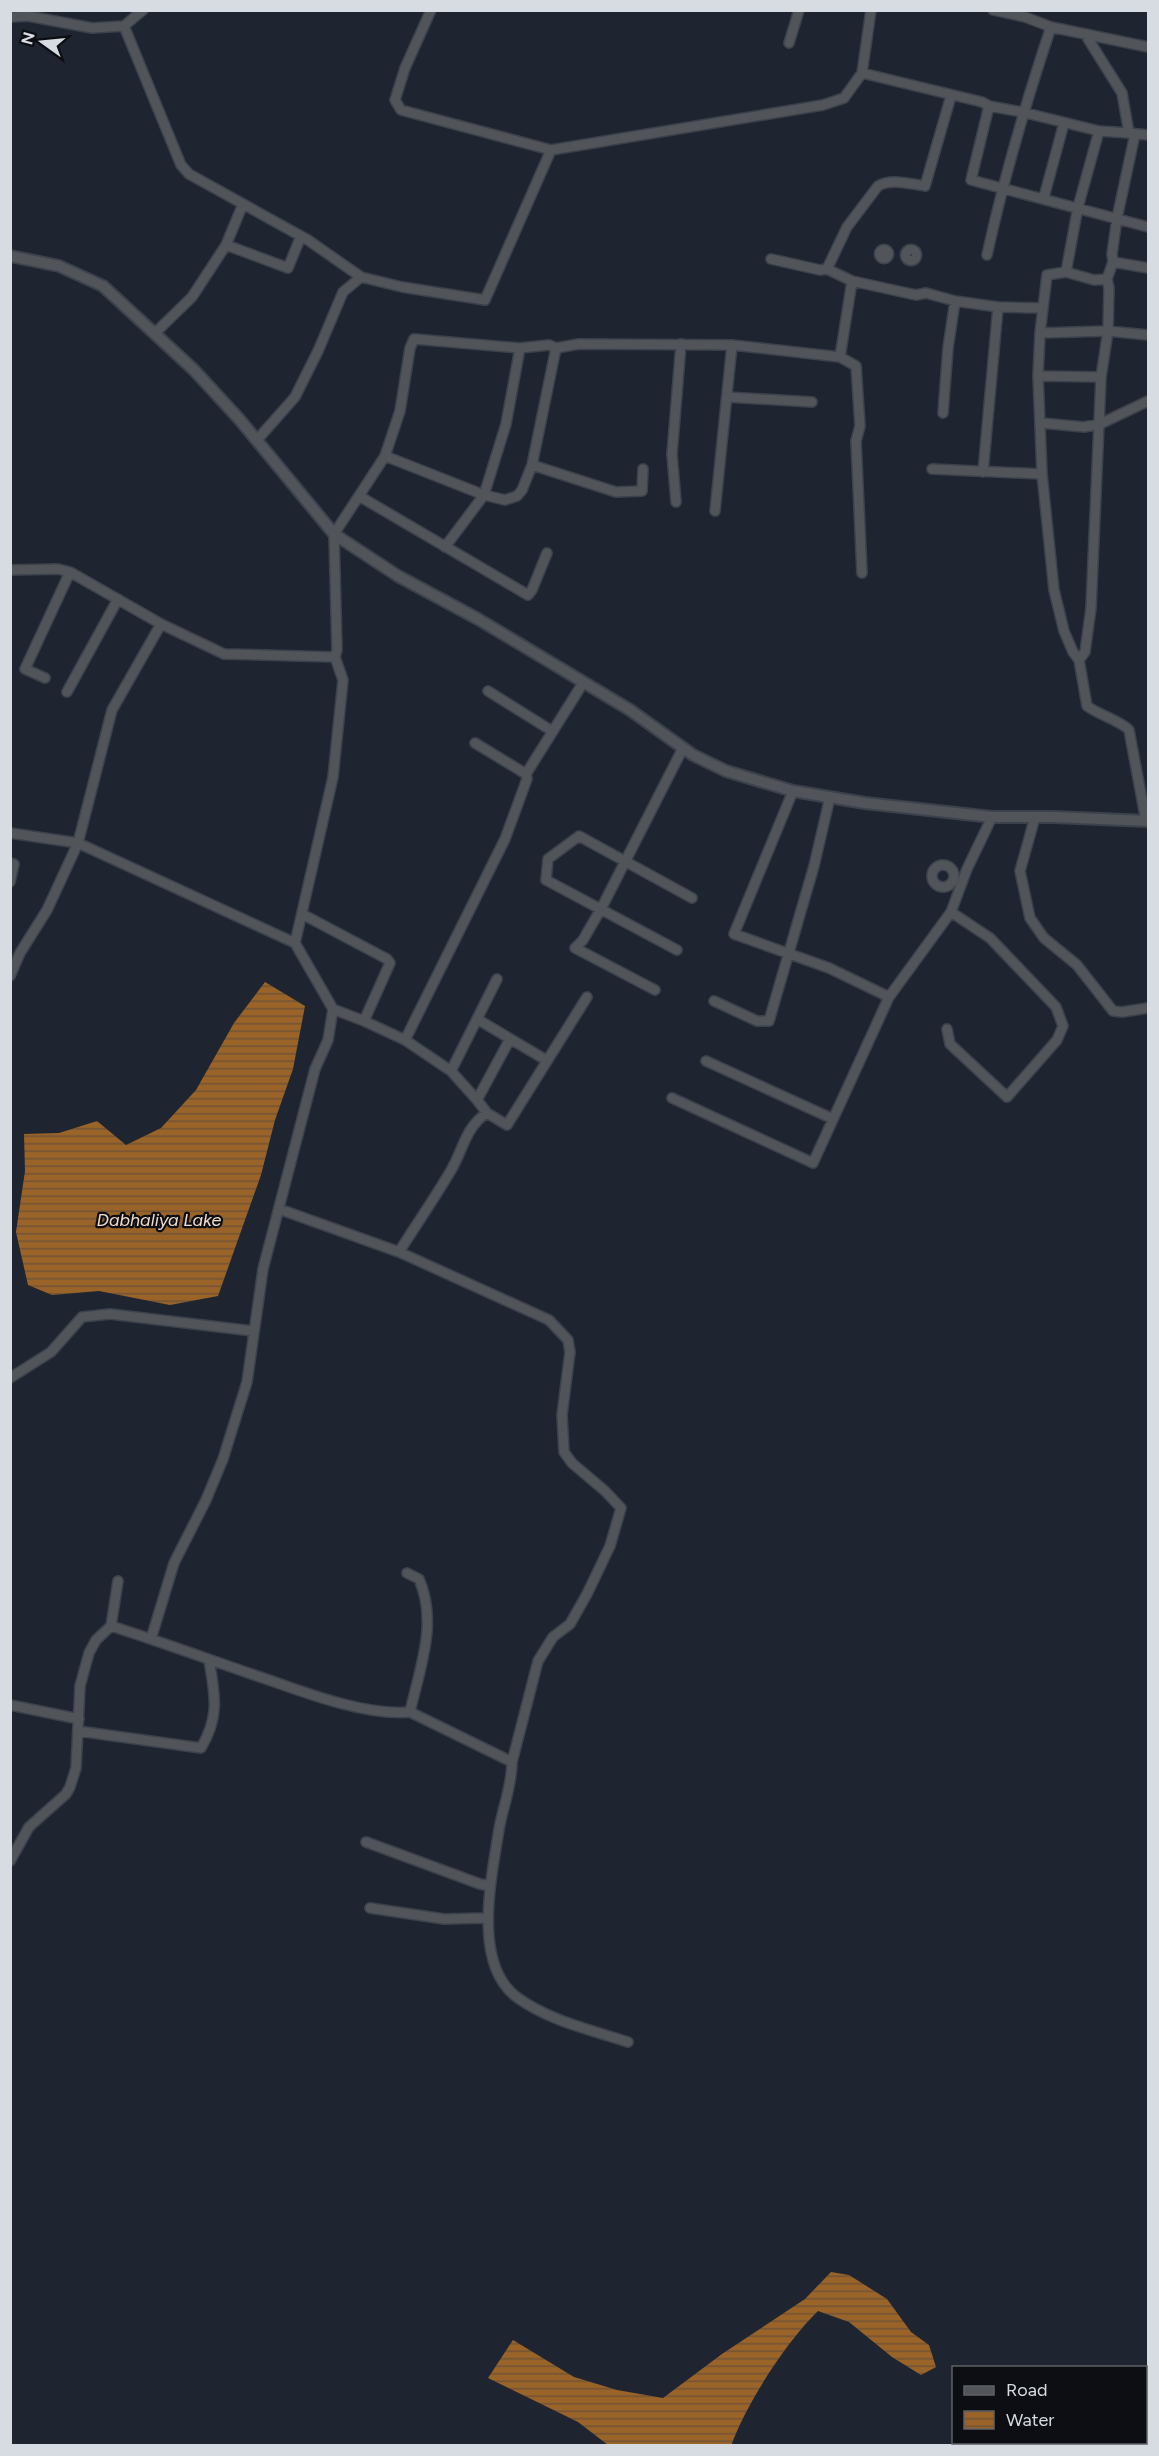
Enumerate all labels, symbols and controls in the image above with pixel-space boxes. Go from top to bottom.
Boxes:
north arrow [12,12,72,72]
text: N [17,30,39,47]
water label: Dabhaliya Lake [97,1209,222,1231]
legend [952,2366,1147,2444]
text: Road [1006,2379,1047,2401]
text: Water [1006,2409,1054,2431]

